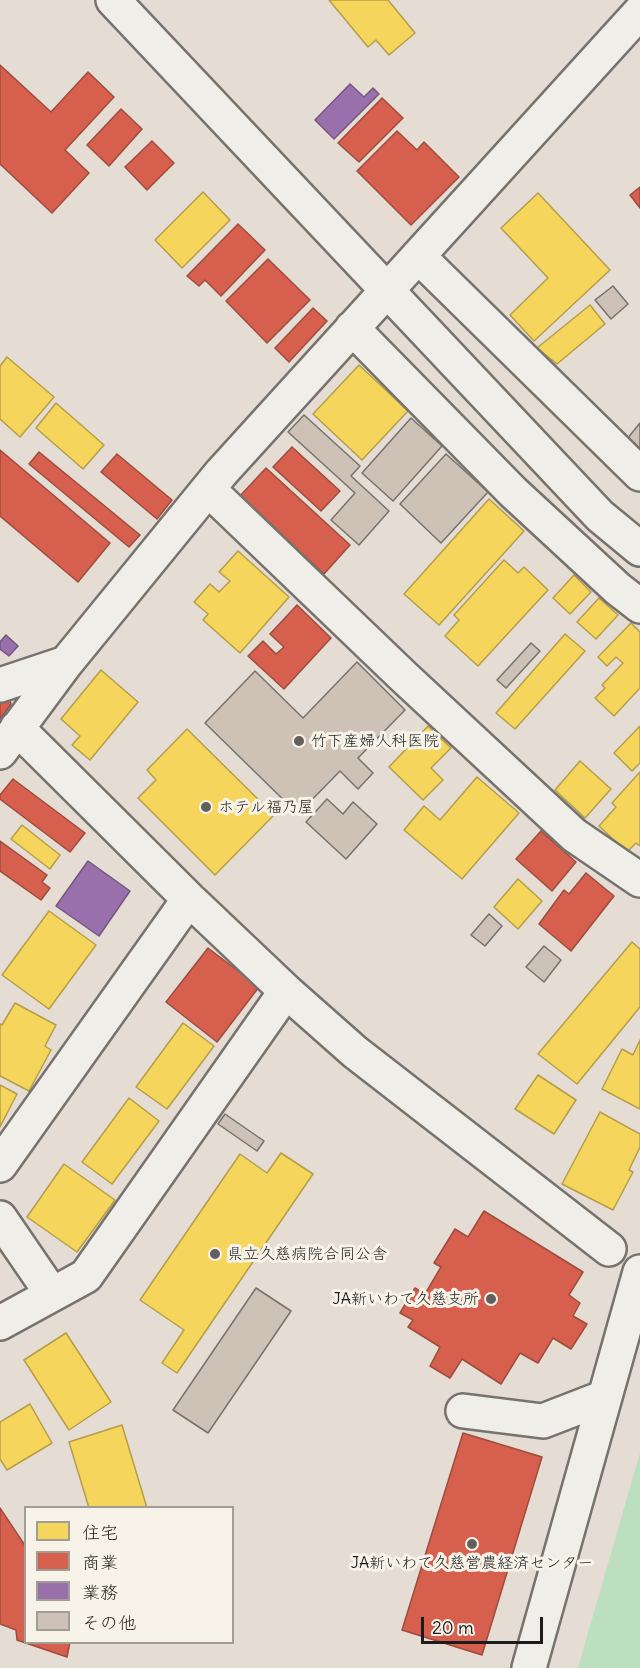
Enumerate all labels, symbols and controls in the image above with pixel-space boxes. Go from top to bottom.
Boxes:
place label: 竹下産婦人科医院 [311,731,439,751]
marker: 竹下産婦人科医院 [292,734,306,748]
place label: ホテル福乃屋 [218,797,314,817]
marker: ホテル福乃屋 [199,800,213,814]
place label: 県立久慈病院合同公舎 [227,1244,387,1264]
marker: 県立久慈病院合同公舎 [208,1247,222,1261]
place label: JA新いわて久慈支所 [332,1289,479,1309]
marker: JA新いわて久慈支所 [484,1292,498,1306]
legend [24,1506,234,1644]
text: 住宅 [82,1521,118,1544]
marker: JA新いわて久慈営農経済センター [465,1537,479,1551]
text: 商業 [82,1551,118,1574]
place label: JA新いわて久慈営農経済センター [351,1553,593,1573]
text: 業務 [82,1581,118,1604]
scale bar [424,1605,546,1643]
text: その他 [82,1611,136,1634]
text: 20 m [432,1616,474,1639]

